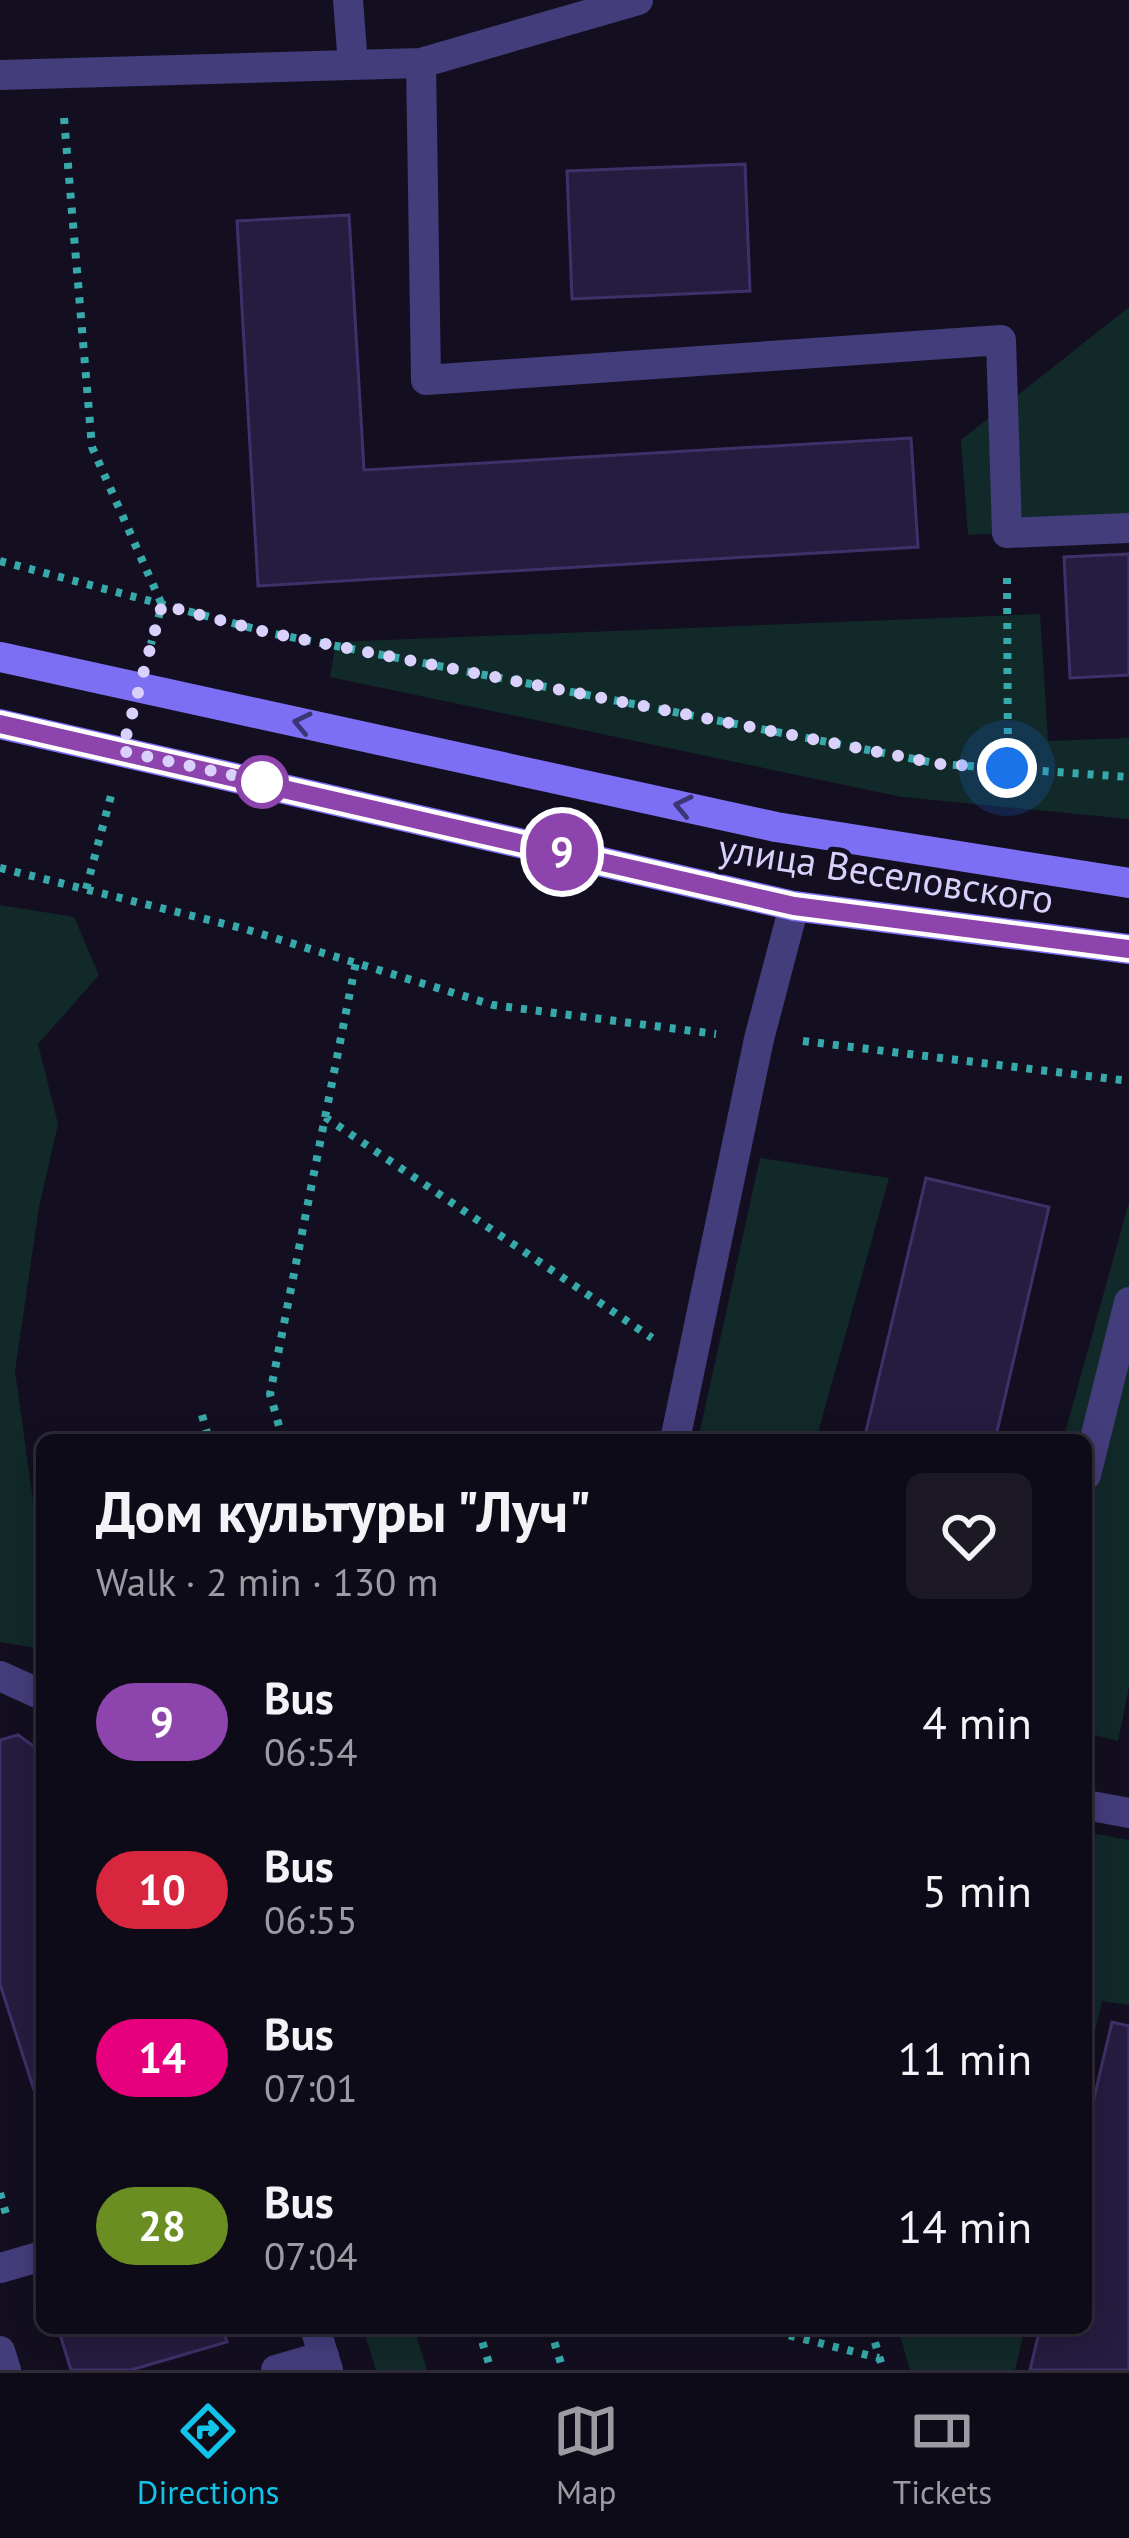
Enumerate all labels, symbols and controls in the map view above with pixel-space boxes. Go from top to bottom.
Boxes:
one-way arrow [292,711,312,736]
your location [977,738,1037,798]
unlabelled marker [237,757,287,807]
one-way arrow [673,795,693,820]
line badge: 9 [523,813,601,891]
street label: улица Веселовского [715,821,1057,925]
text: 9 [550,824,574,879]
button: heart [906,1473,1032,1599]
text: Дом культуры "Луч" [96,1474,591,1548]
text: Walk · 2 min · 130 m [96,1556,438,1607]
text: Bus [264,1668,334,1726]
text: 4 min [922,1693,1032,1751]
text: 9 [150,1694,174,1749]
text: 06:54 [264,1726,358,1777]
text: Bus [264,1836,334,1894]
text: 5 min [922,1861,1032,1919]
text: 10 [138,1862,186,1917]
text: 06:55 [264,1894,358,1945]
text: Bus [264,2004,334,2062]
text: 11 min [898,2029,1032,2087]
text: 14 [138,2030,186,2085]
text: 07:01 [264,2062,358,2113]
text: Bus [264,2172,334,2230]
text: 14 min [898,2197,1032,2255]
text: 28 [138,2198,186,2253]
text: 07:04 [264,2230,358,2281]
tab: Directions [137,2398,279,2513]
tab: Map [553,2398,619,2513]
tab: Tickets [893,2398,992,2513]

